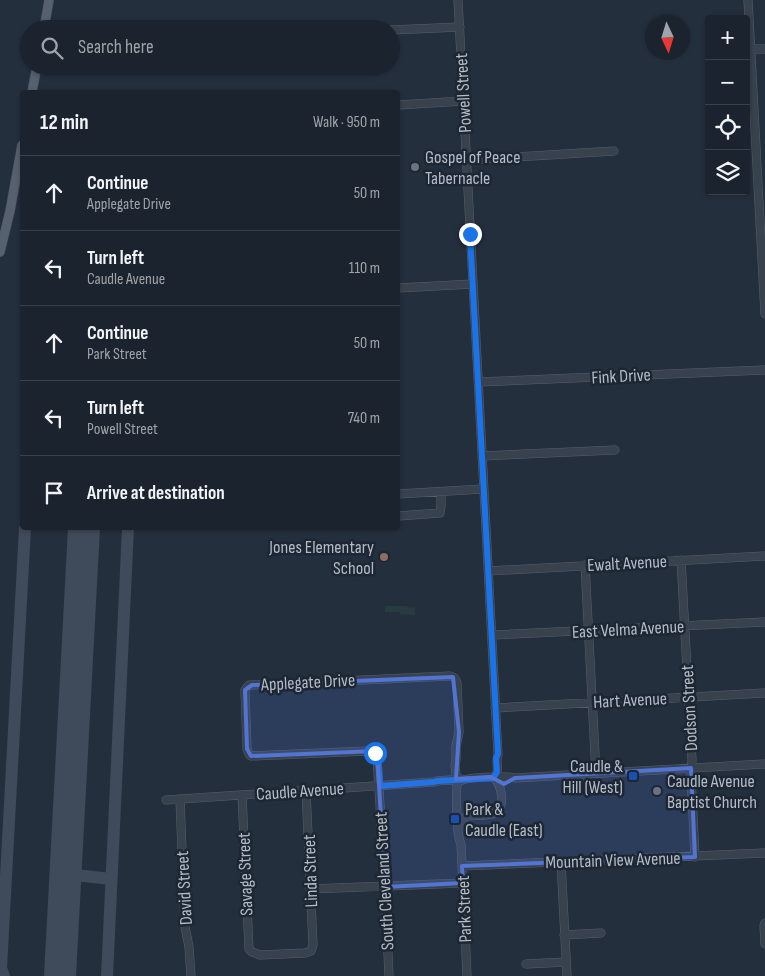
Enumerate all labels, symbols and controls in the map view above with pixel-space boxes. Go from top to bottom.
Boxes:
north arrow [645,15,690,60]
map controls [705,15,750,195]
button: + [705,15,750,60]
search box [20,20,400,75]
icon: search [38,34,66,62]
text: Search here [78,36,154,59]
street label: Powell Street [451,52,476,133]
button: − [705,60,750,105]
button: locate [705,105,750,150]
text: 12 min [40,110,88,135]
text: Walk · 950 m [313,113,380,132]
place label: Gospel of Peace Tabernacle [425,147,520,189]
button: layers [705,150,750,195]
marker: Gospel of Peace Tabernacle [409,161,421,173]
text: Continue [87,172,148,195]
icon: ahead [40,179,68,207]
text: 50 m [354,184,380,203]
text: Applegate Drive [87,195,171,214]
route end [459,223,482,246]
text: Turn left [87,247,144,270]
icon: left [40,254,68,282]
text: 110 m [349,259,380,278]
text: Caudle Avenue [87,270,165,289]
text: Continue [87,322,148,345]
icon: ahead [40,329,68,357]
text: 50 m [354,334,380,353]
text: Park Street [87,345,147,364]
street label: Fink Drive [591,364,651,389]
text: Turn left [87,397,144,420]
icon: left [40,404,68,432]
text: 740 m [348,409,380,428]
text: Powell Street [87,420,158,439]
icon: arrive [40,479,68,507]
text: Arrive at destination [87,482,225,505]
place label: Jones Elementary School [268,537,374,579]
marker: Jones Elementary School [378,551,390,563]
street label: Ewalt Avenue [587,551,667,576]
street label: East Velma Avenue [571,616,685,643]
street label: Dodson Street [677,664,702,752]
street label: Applegate Drive [259,670,356,696]
street label: Hart Avenue [593,688,667,713]
route start [364,742,387,765]
place label: Caudle & Hill (West) [563,756,623,798]
marker: Caudle & Hill (West) [627,770,639,782]
place label: Caudle Avenue Baptist Church [667,771,757,813]
street label: Caudle Avenue [255,778,345,805]
marker: Caudle Avenue Baptist Church [651,785,663,797]
place label: Park & Caudle (East) [465,799,543,841]
street label: South Cleveland Street [370,811,399,951]
marker: Park & Caudle (East) [449,813,461,825]
street label: Savage Street [234,831,257,916]
street label: Linda Street [299,834,322,908]
street label: Mountain View Avenue [545,848,681,873]
street label: David Street [172,850,197,926]
street label: Park Street [453,875,476,943]

